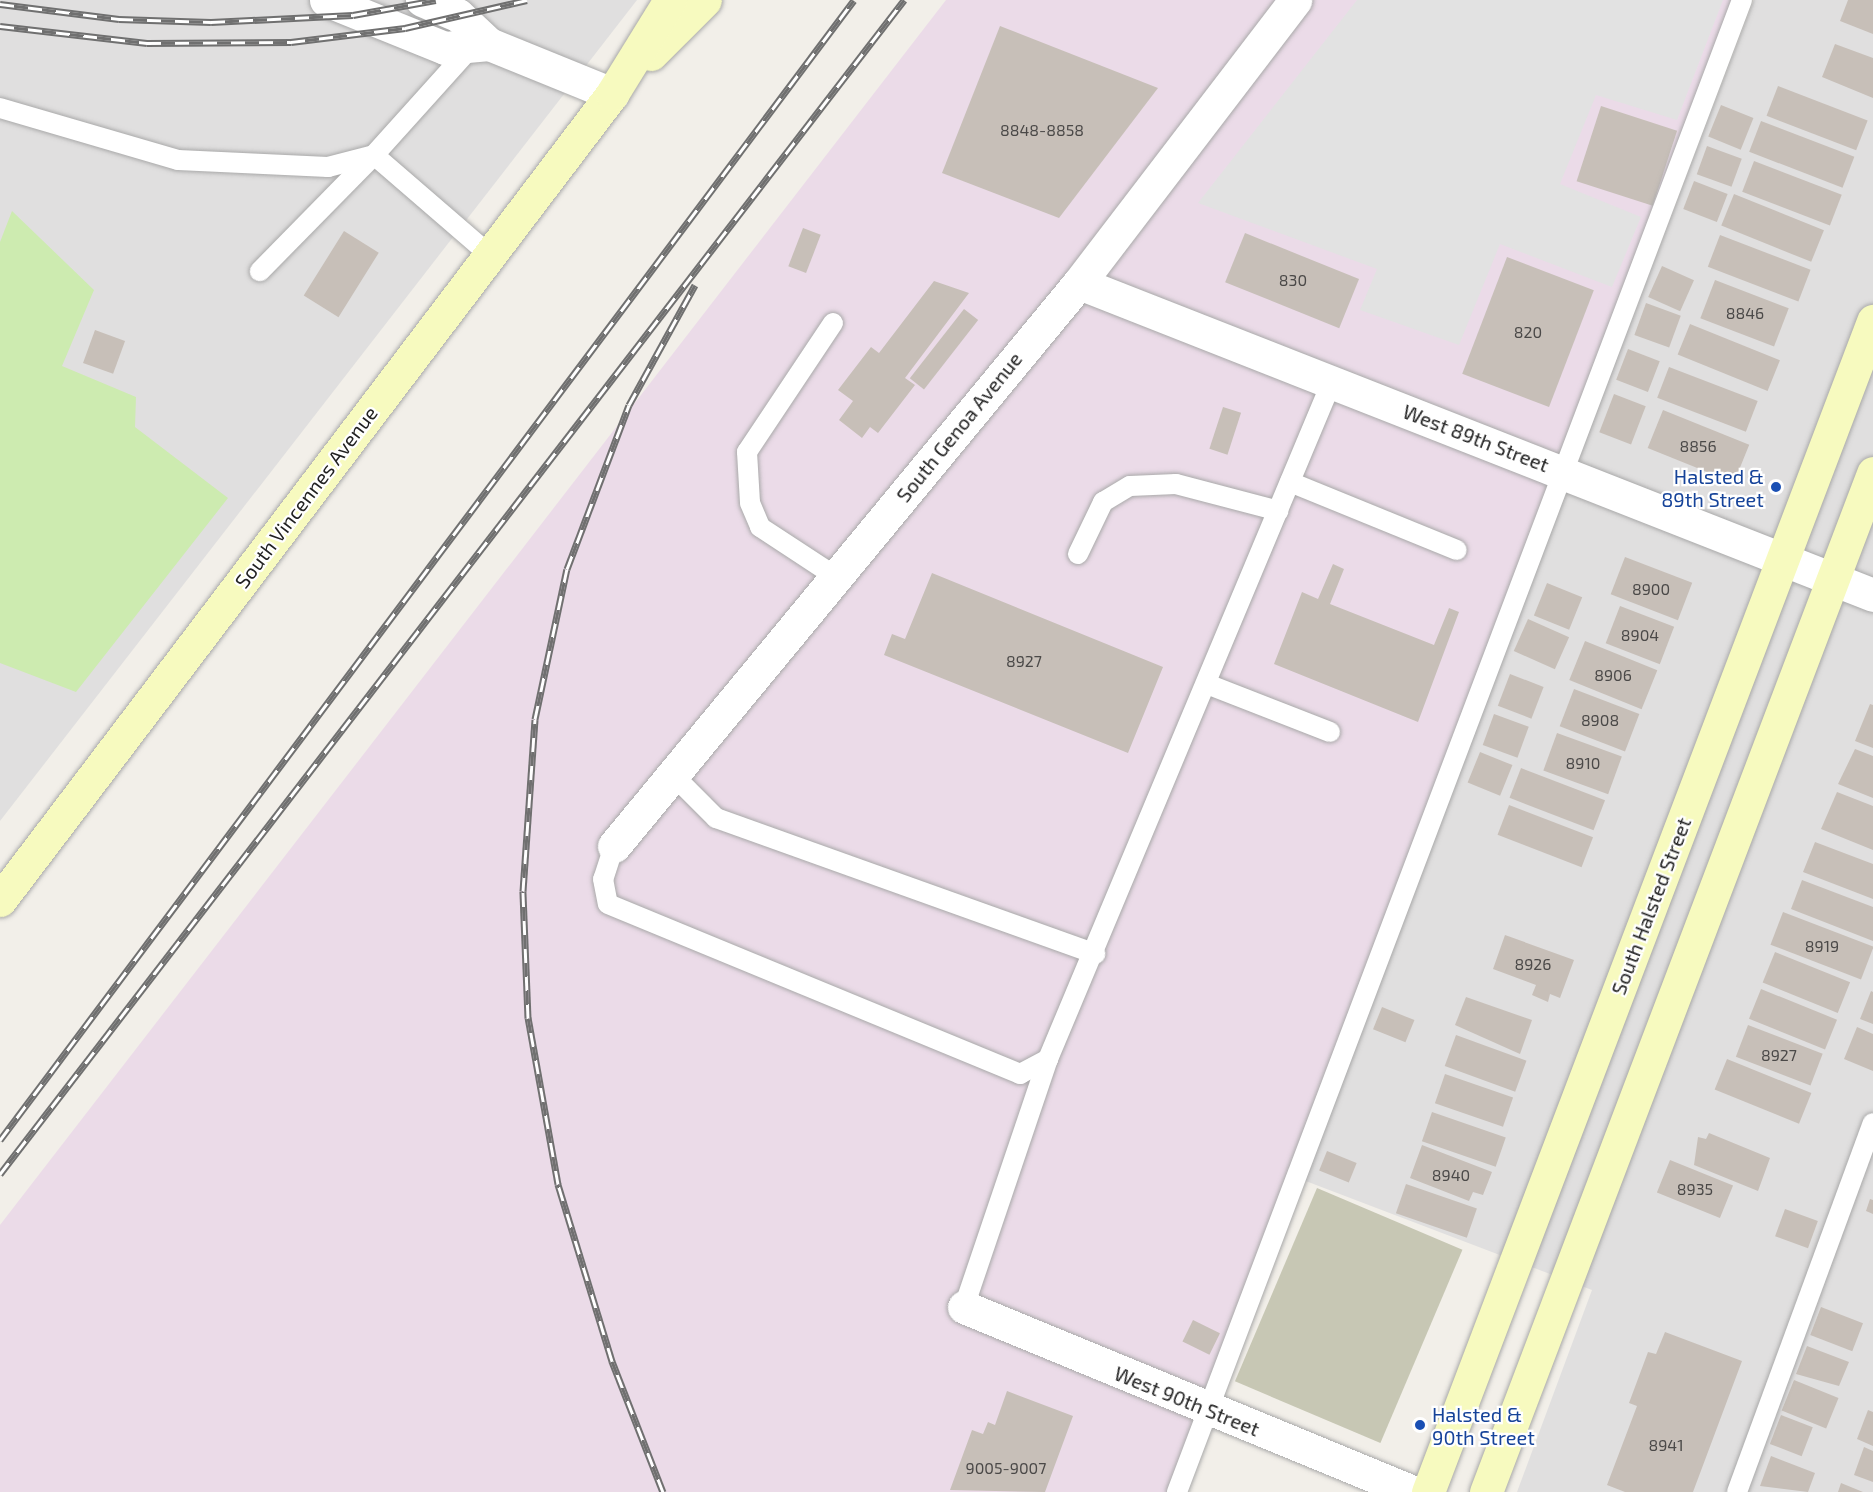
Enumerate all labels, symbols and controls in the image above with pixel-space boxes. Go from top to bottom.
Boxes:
house number: 8848-8858 [1000,120,1084,140]
house number: 830 [1279,270,1307,290]
house number: 8846 [1726,303,1764,323]
house number: 820 [1514,322,1542,342]
street label: South Genoa Avenue [891,347,1027,507]
street label: West 89th Street [1400,399,1552,477]
street label: South Vincennes Avenue [229,401,383,593]
house number: 8856 [1679,436,1717,456]
place label: Halsted & 89th Street [1661,464,1764,511]
marker: Halsted & 89th Street [1769,480,1783,494]
house number: 8900 [1632,579,1670,599]
house number: 8904 [1621,625,1659,645]
house number: 8927 [1006,651,1042,671]
house number: 8906 [1594,665,1632,685]
house number: 8908 [1581,710,1619,730]
house number: 8910 [1566,753,1600,773]
street label: South Halsted Street [1606,814,1696,998]
house number: 8919 [1805,936,1839,956]
house number: 8926 [1514,954,1552,974]
house number: 8927 [1761,1045,1797,1065]
house number: 8940 [1432,1165,1470,1185]
house number: 8935 [1677,1179,1713,1199]
street label: West 90th Street [1111,1361,1263,1441]
place label: Halsted & 90th Street [1432,1402,1535,1449]
marker: Halsted & 90th Street [1413,1418,1427,1432]
house number: 8941 [1648,1435,1684,1455]
house number: 9005-9007 [966,1458,1046,1478]

